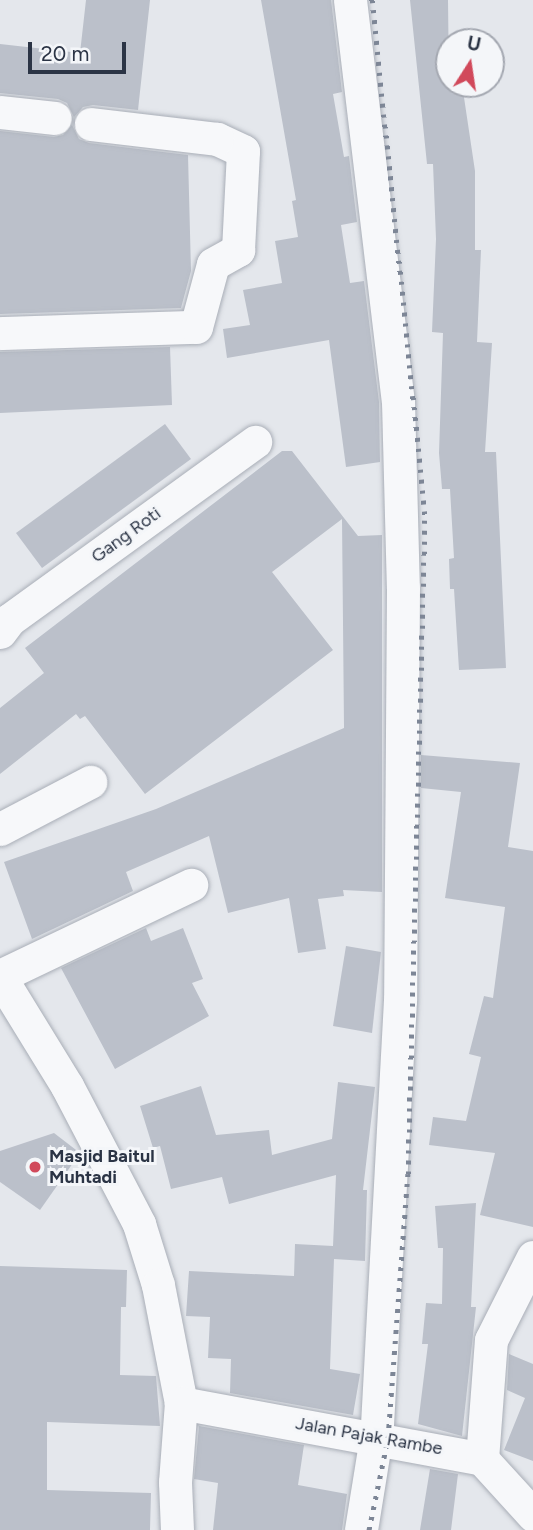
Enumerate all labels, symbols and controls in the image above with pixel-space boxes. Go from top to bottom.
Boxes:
scale bar [32,28,130,72]
north arrow [435,28,505,98]
text: U [465,31,483,57]
text: 20 m [41,41,89,66]
street label: Gang Roti [87,503,165,567]
place label: Masjid Baitul Muhtadi [49,1146,155,1188]
marker: Masjid Baitul Muhtadi [27,1159,43,1175]
street label: Jalan Pajak Rambe [294,1412,444,1460]

